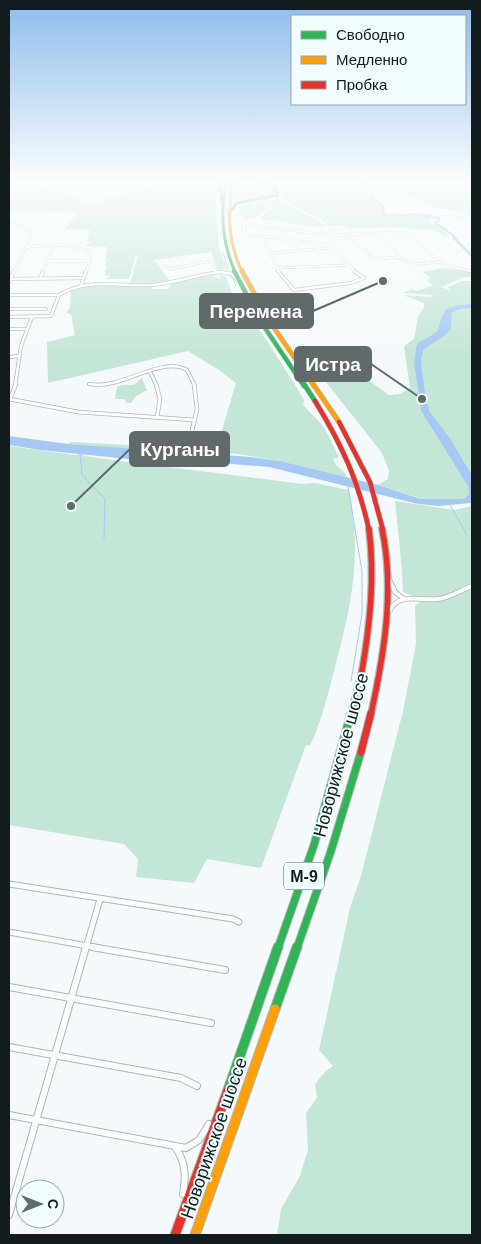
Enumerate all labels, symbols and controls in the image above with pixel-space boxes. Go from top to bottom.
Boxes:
legend [291,15,466,105]
text: Свободно [336,26,405,43]
text: Медленно [336,51,407,68]
text: Пробка [336,76,388,93]
callout: Перемена [200,294,313,328]
text: Перемена [210,301,303,322]
callout: Истра [295,347,371,381]
text: Истра [305,354,361,375]
callout: Курганы [130,432,229,466]
text: Курганы [140,439,220,460]
street label: Новорижское шоссе [309,671,373,839]
road number: М-9 [284,862,324,889]
street label: Новорижское шоссе [177,1055,251,1221]
north arrow [15,1179,65,1229]
text: С [45,1199,61,1209]

